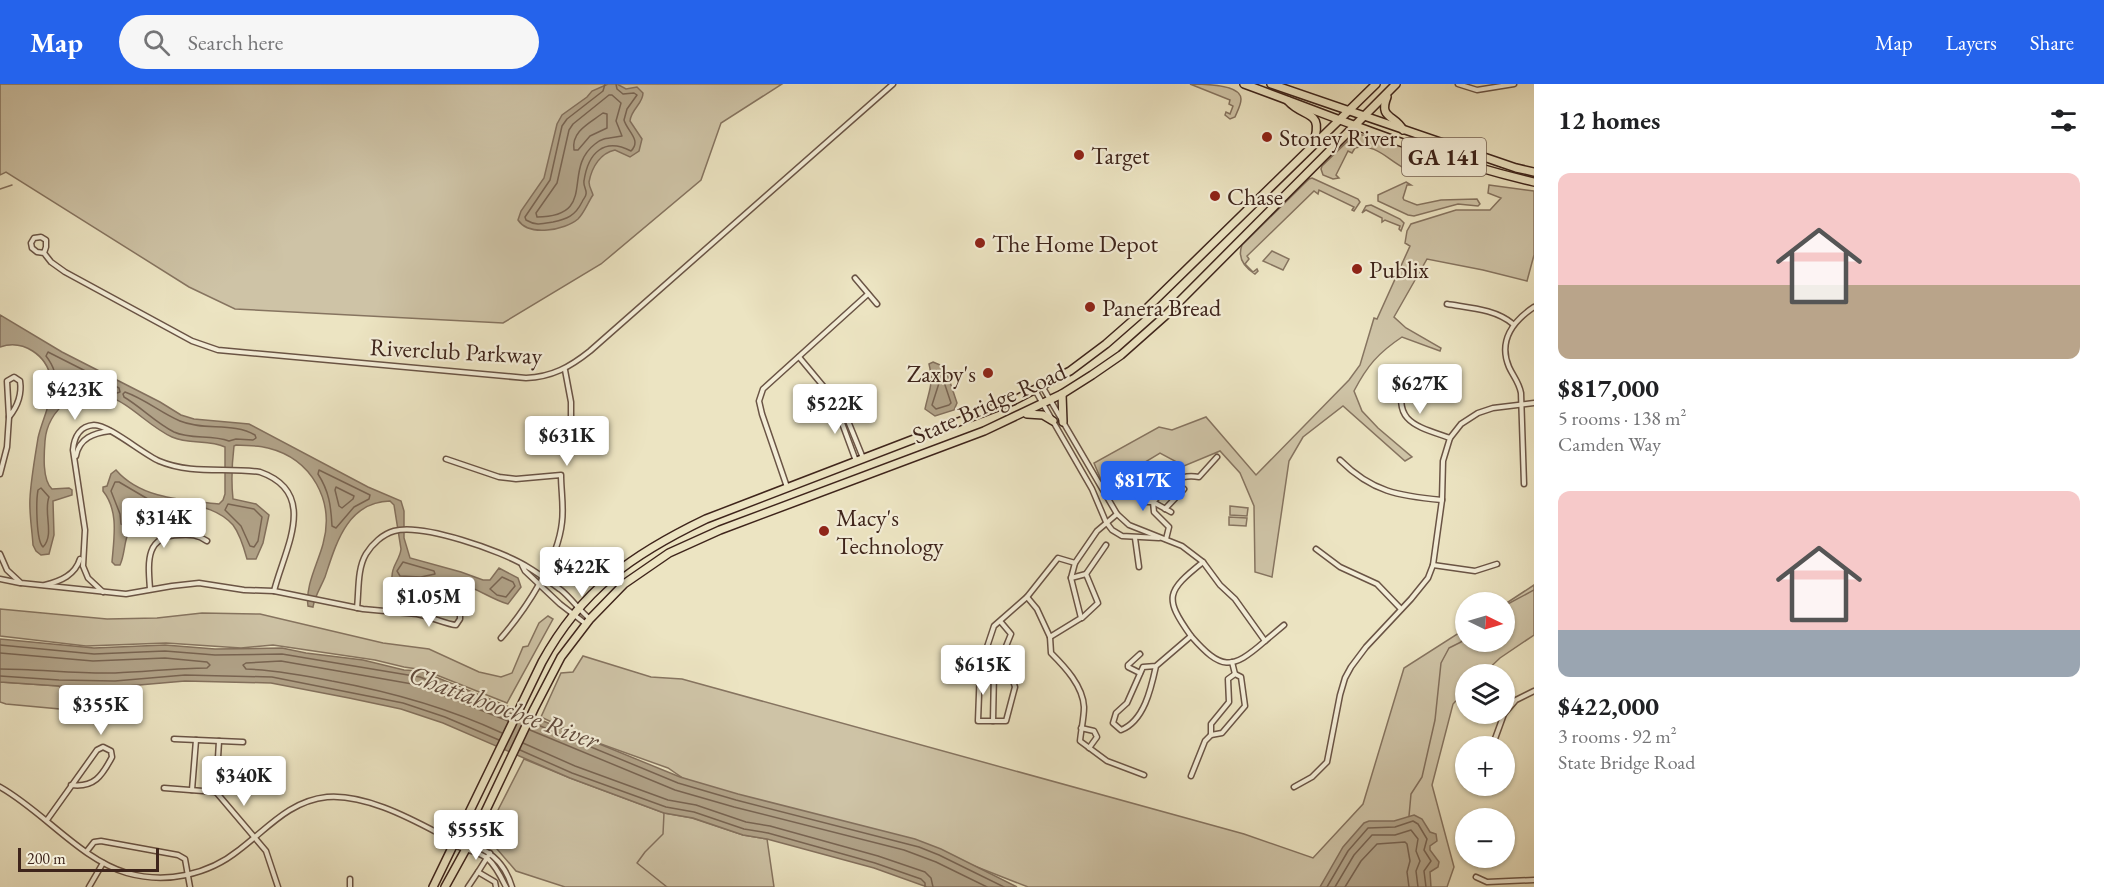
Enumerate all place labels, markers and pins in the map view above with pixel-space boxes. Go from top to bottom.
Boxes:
place label: Stoney River [1279,122,1397,153]
marker: Stoney River [1260,130,1274,144]
place label: Target [1091,140,1150,171]
marker: Target [1072,148,1086,162]
place label: Chase [1227,181,1283,212]
marker: Chase [1208,189,1222,203]
place label: The Home Depot [992,228,1159,259]
marker: The Home Depot [973,236,987,250]
place label: Publix [1369,254,1430,285]
marker: Publix [1350,262,1364,276]
place label: Panera Bread [1102,292,1222,323]
marker: Panera Bread [1083,300,1097,314]
place label: Zaxby's [907,358,976,389]
pin: $627K [1378,364,1462,415]
marker: Zaxby's [981,366,995,380]
pin: $423K [33,370,117,421]
pin: $522K [793,384,877,435]
pin: $631K [525,416,609,467]
pin: $817K [1101,461,1185,512]
pin: $314K [122,498,206,549]
place label: Macy's Technology [836,502,944,561]
marker: Macy's Technology [817,524,831,538]
pin: $422K [540,547,624,598]
pin: $1.05M [380,577,478,628]
pin: $615K [941,645,1025,696]
pin: $355K [59,685,143,736]
pin: $340K [202,756,286,807]
pin: $555K [434,810,518,861]

